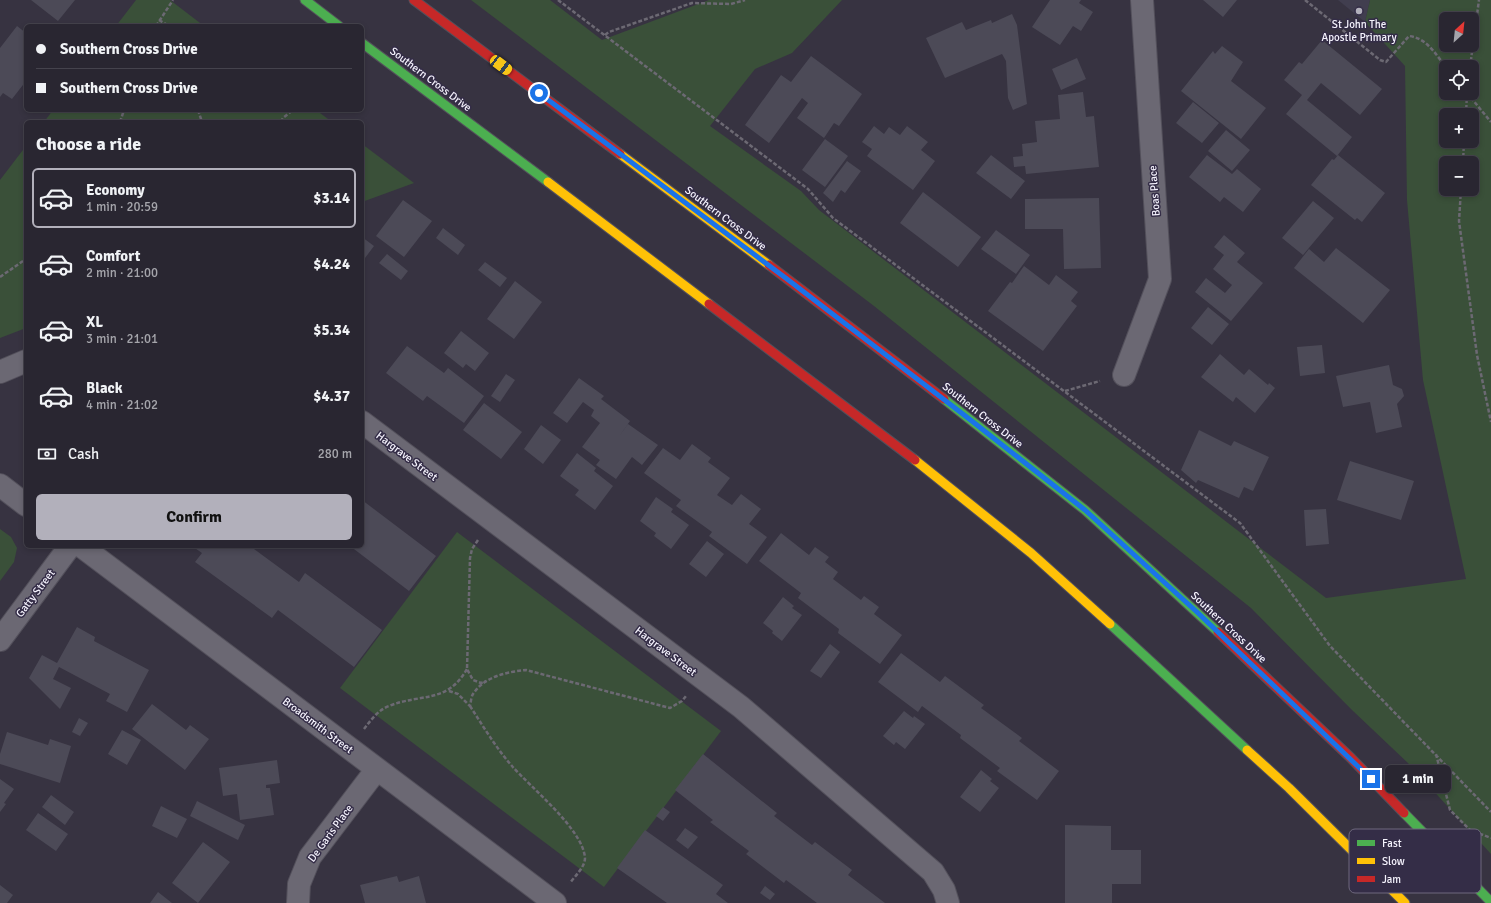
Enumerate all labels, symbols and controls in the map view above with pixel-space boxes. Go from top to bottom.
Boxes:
marker: St John The Apostle Primary [1354,6,1364,16]
north arrow [1439,12,1479,52]
map controls [1439,12,1479,196]
place label: St John The Apostle Primary [1321,18,1397,44]
text: Southern Cross Drive [60,40,198,58]
street label: Southern Cross Drive [387,45,474,114]
car [488,53,514,77]
button: locate [1439,60,1479,100]
text: Southern Cross Drive [60,79,198,97]
route start [530,84,548,102]
button: + [1439,108,1479,148]
text: Choose a ride [36,133,141,155]
button: − [1439,156,1479,196]
street label: Boas Place [1146,165,1163,217]
icon: car [38,180,74,216]
text: Economy [86,181,145,199]
street label: Southern Cross Drive [682,184,769,253]
text: $3.14 [313,189,350,207]
text: 1 min · 20:59 [86,199,158,215]
icon: car [38,246,74,282]
text: Comfort [86,247,140,265]
text: $4.24 [313,255,350,273]
text: 2 min · 21:00 [86,265,158,281]
icon: car [38,312,74,348]
text: XL [86,313,103,331]
text: $5.34 [313,321,350,339]
text: 3 min · 21:01 [86,331,158,347]
icon: car [38,378,74,414]
text: Black [86,379,123,397]
street label: Southern Cross Drive [940,380,1026,451]
text: $4.37 [313,387,350,405]
text: 4 min · 21:02 [86,397,158,413]
street label: Hargrave Street [373,429,440,484]
icon: cash [36,443,58,465]
text: Cash [68,445,99,463]
text: 280 m [318,446,352,462]
button: Confirm [36,494,352,540]
street label: Gatty Street [13,567,58,620]
street label: Southern Cross Drive [1188,589,1269,666]
street label: Hargrave Street [632,624,699,679]
street label: Broadsmith Street [280,695,356,756]
callout: 1 min [1385,765,1451,793]
route end [1362,770,1380,788]
text: 1 min [1402,771,1434,787]
street label: De Garis Place [305,802,356,865]
legend [1349,829,1481,893]
text: Fast [1382,837,1402,850]
text: Slow [1382,855,1405,868]
text: Jam [1382,873,1401,886]

